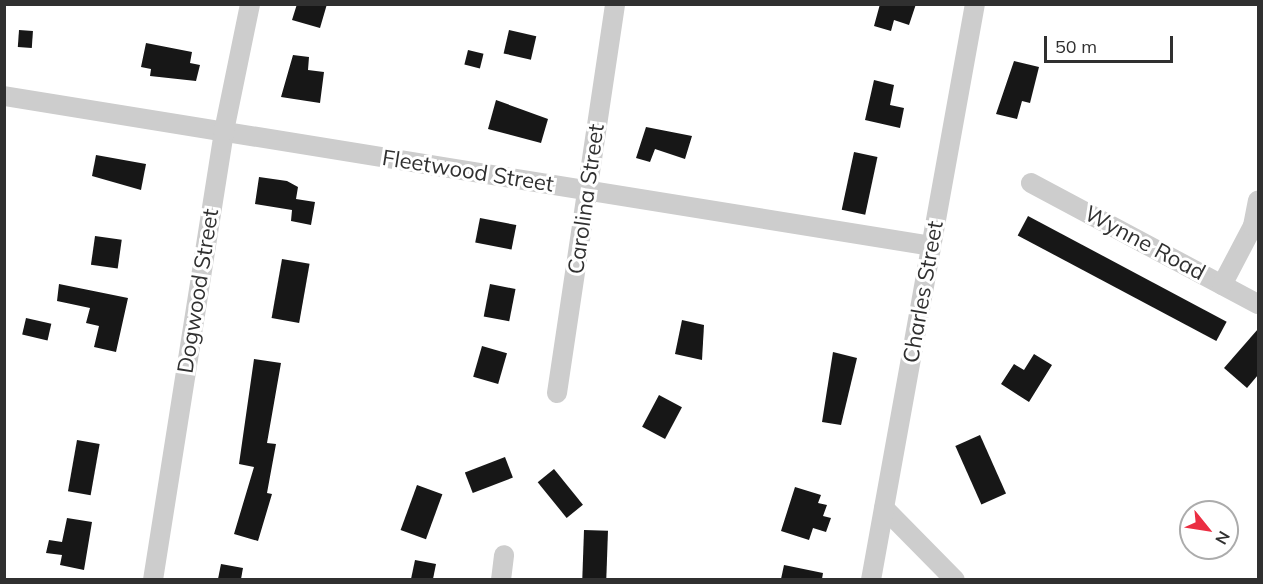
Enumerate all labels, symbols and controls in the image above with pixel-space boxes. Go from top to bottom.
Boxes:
scale bar [1047,24,1176,62]
text: 50 m [1055,35,1097,58]
street label: Carolina Street [562,122,610,276]
street label: Fleetwood Street [380,144,556,198]
street label: Wynne Road [1080,200,1210,286]
street label: Dogwood Street [172,207,224,375]
street label: Charles Street [898,219,948,365]
north arrow [1179,500,1239,560]
text: N [1211,528,1235,548]

